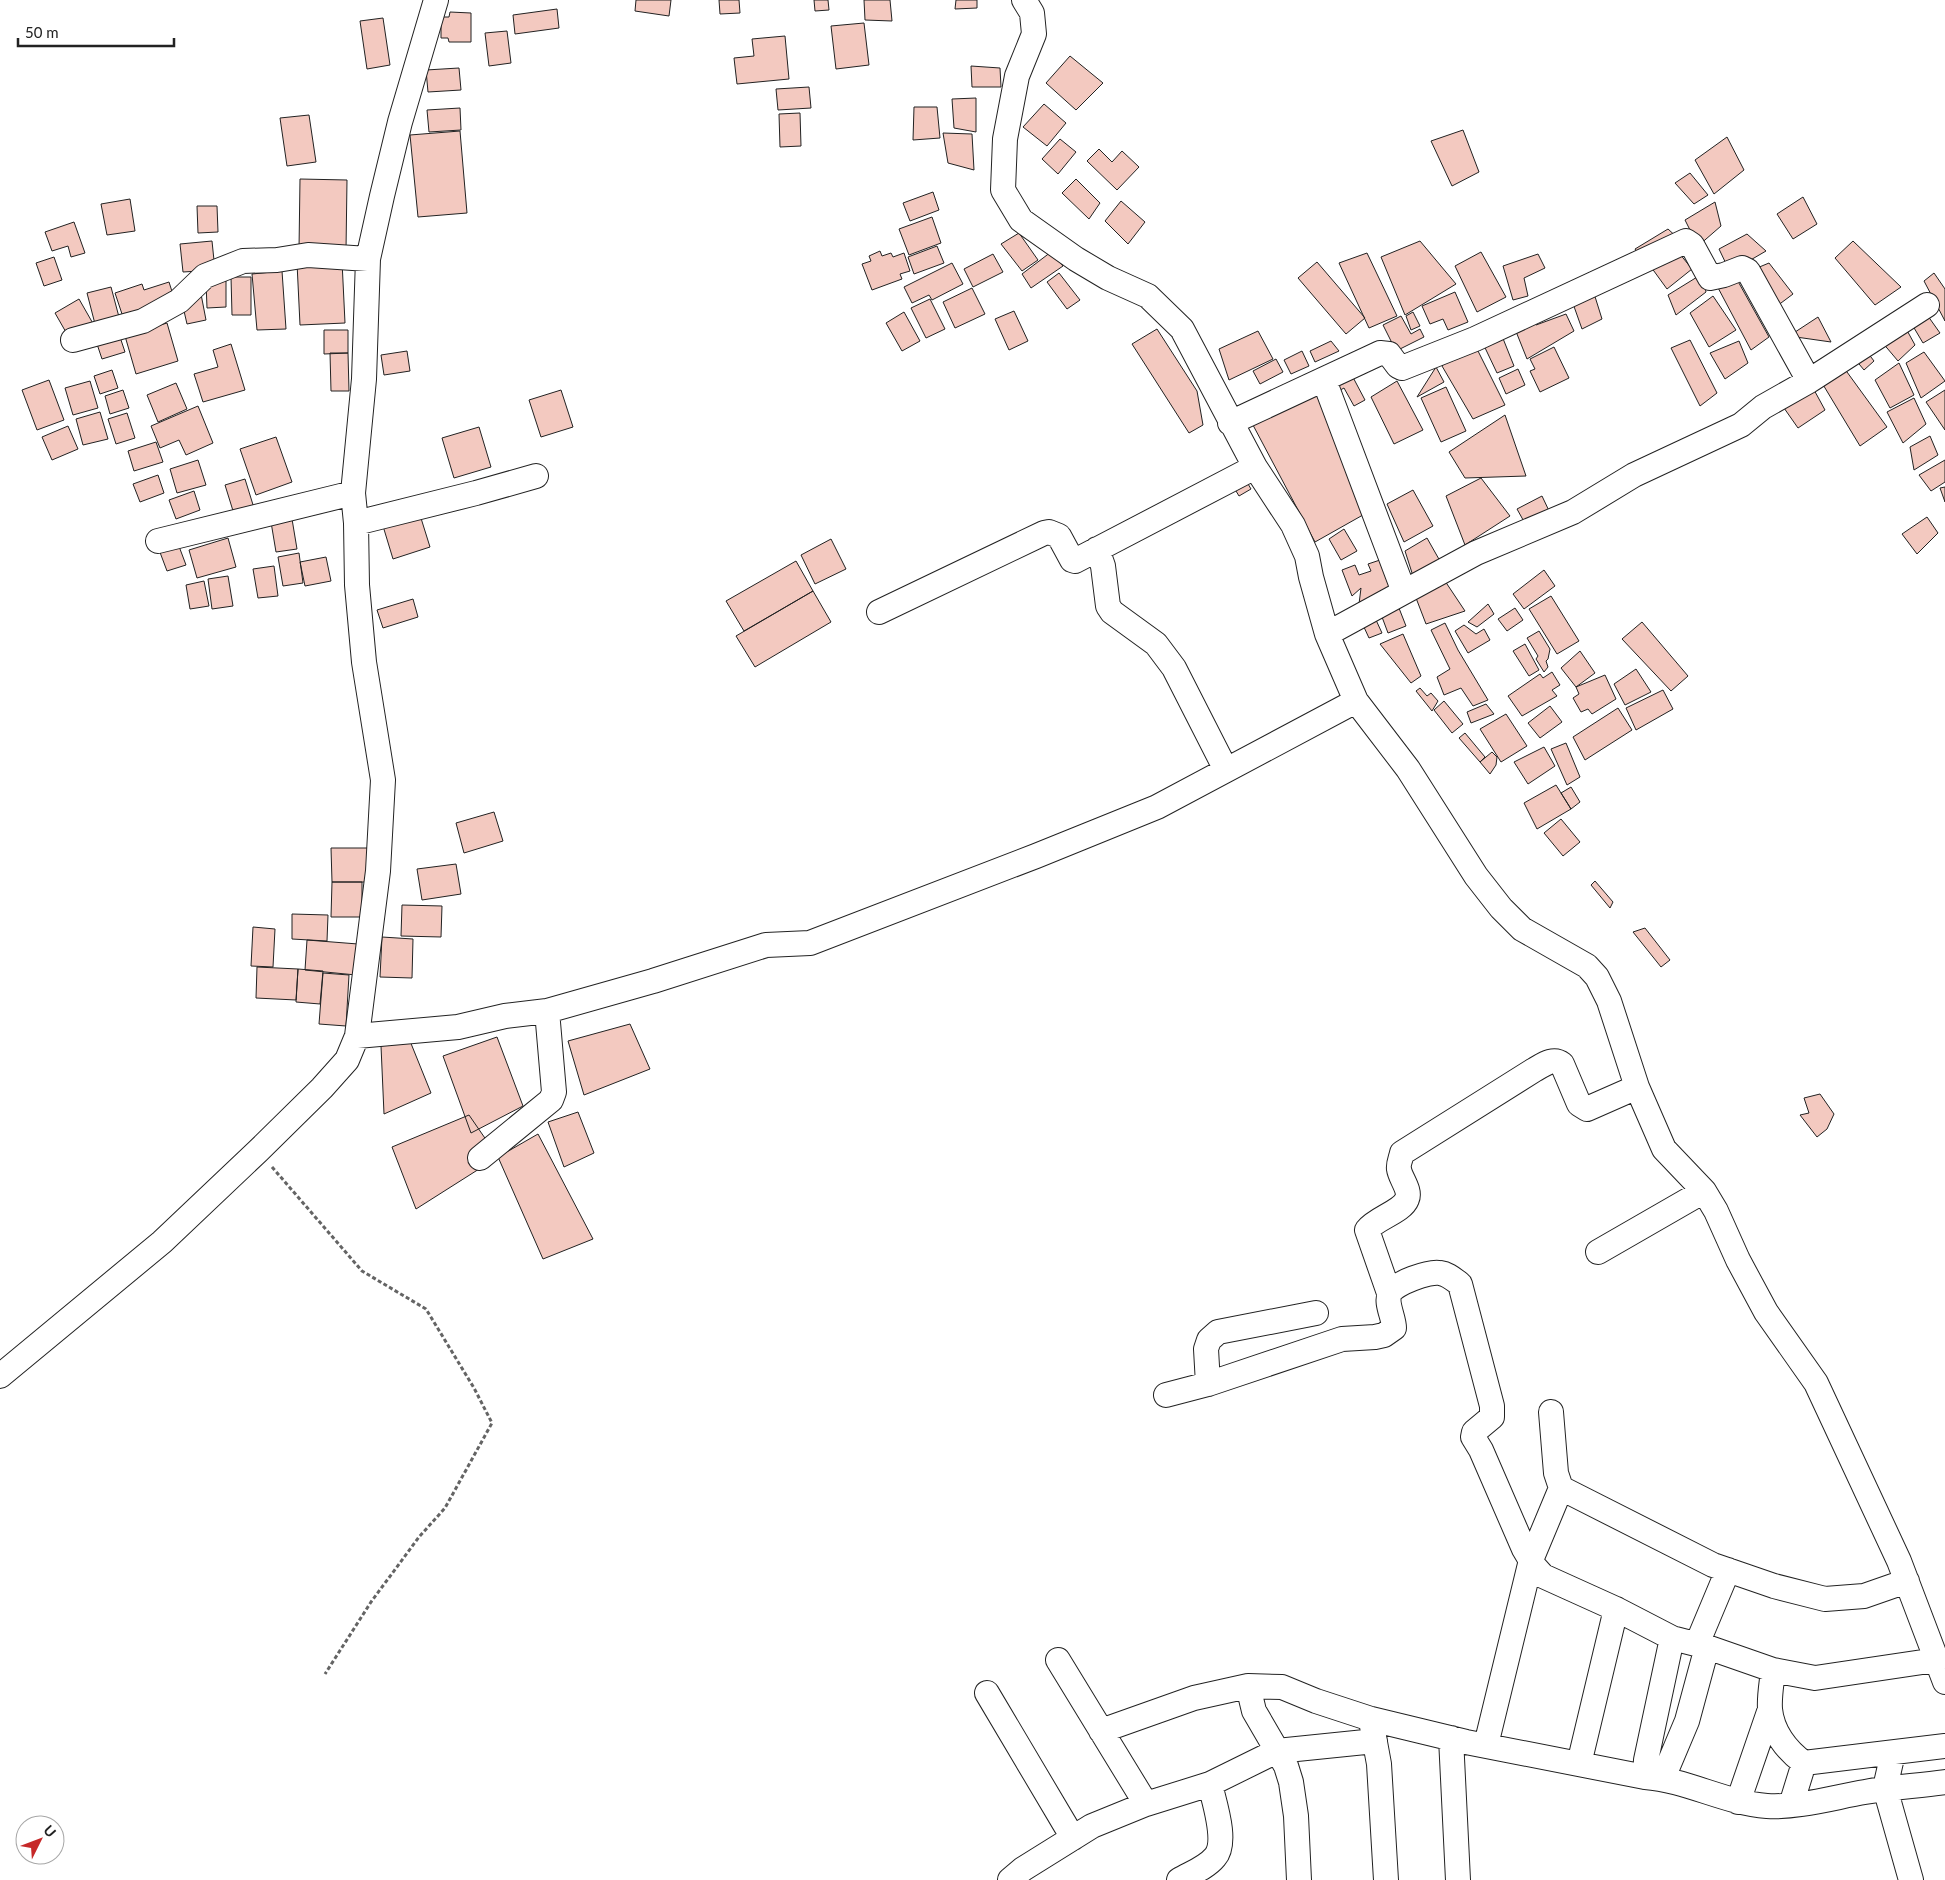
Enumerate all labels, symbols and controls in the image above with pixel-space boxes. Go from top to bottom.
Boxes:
scale bar [18,15,174,47]
text: 50 m [25,23,59,41]
north arrow [15,1815,65,1865]
text: U [40,1821,60,1841]

